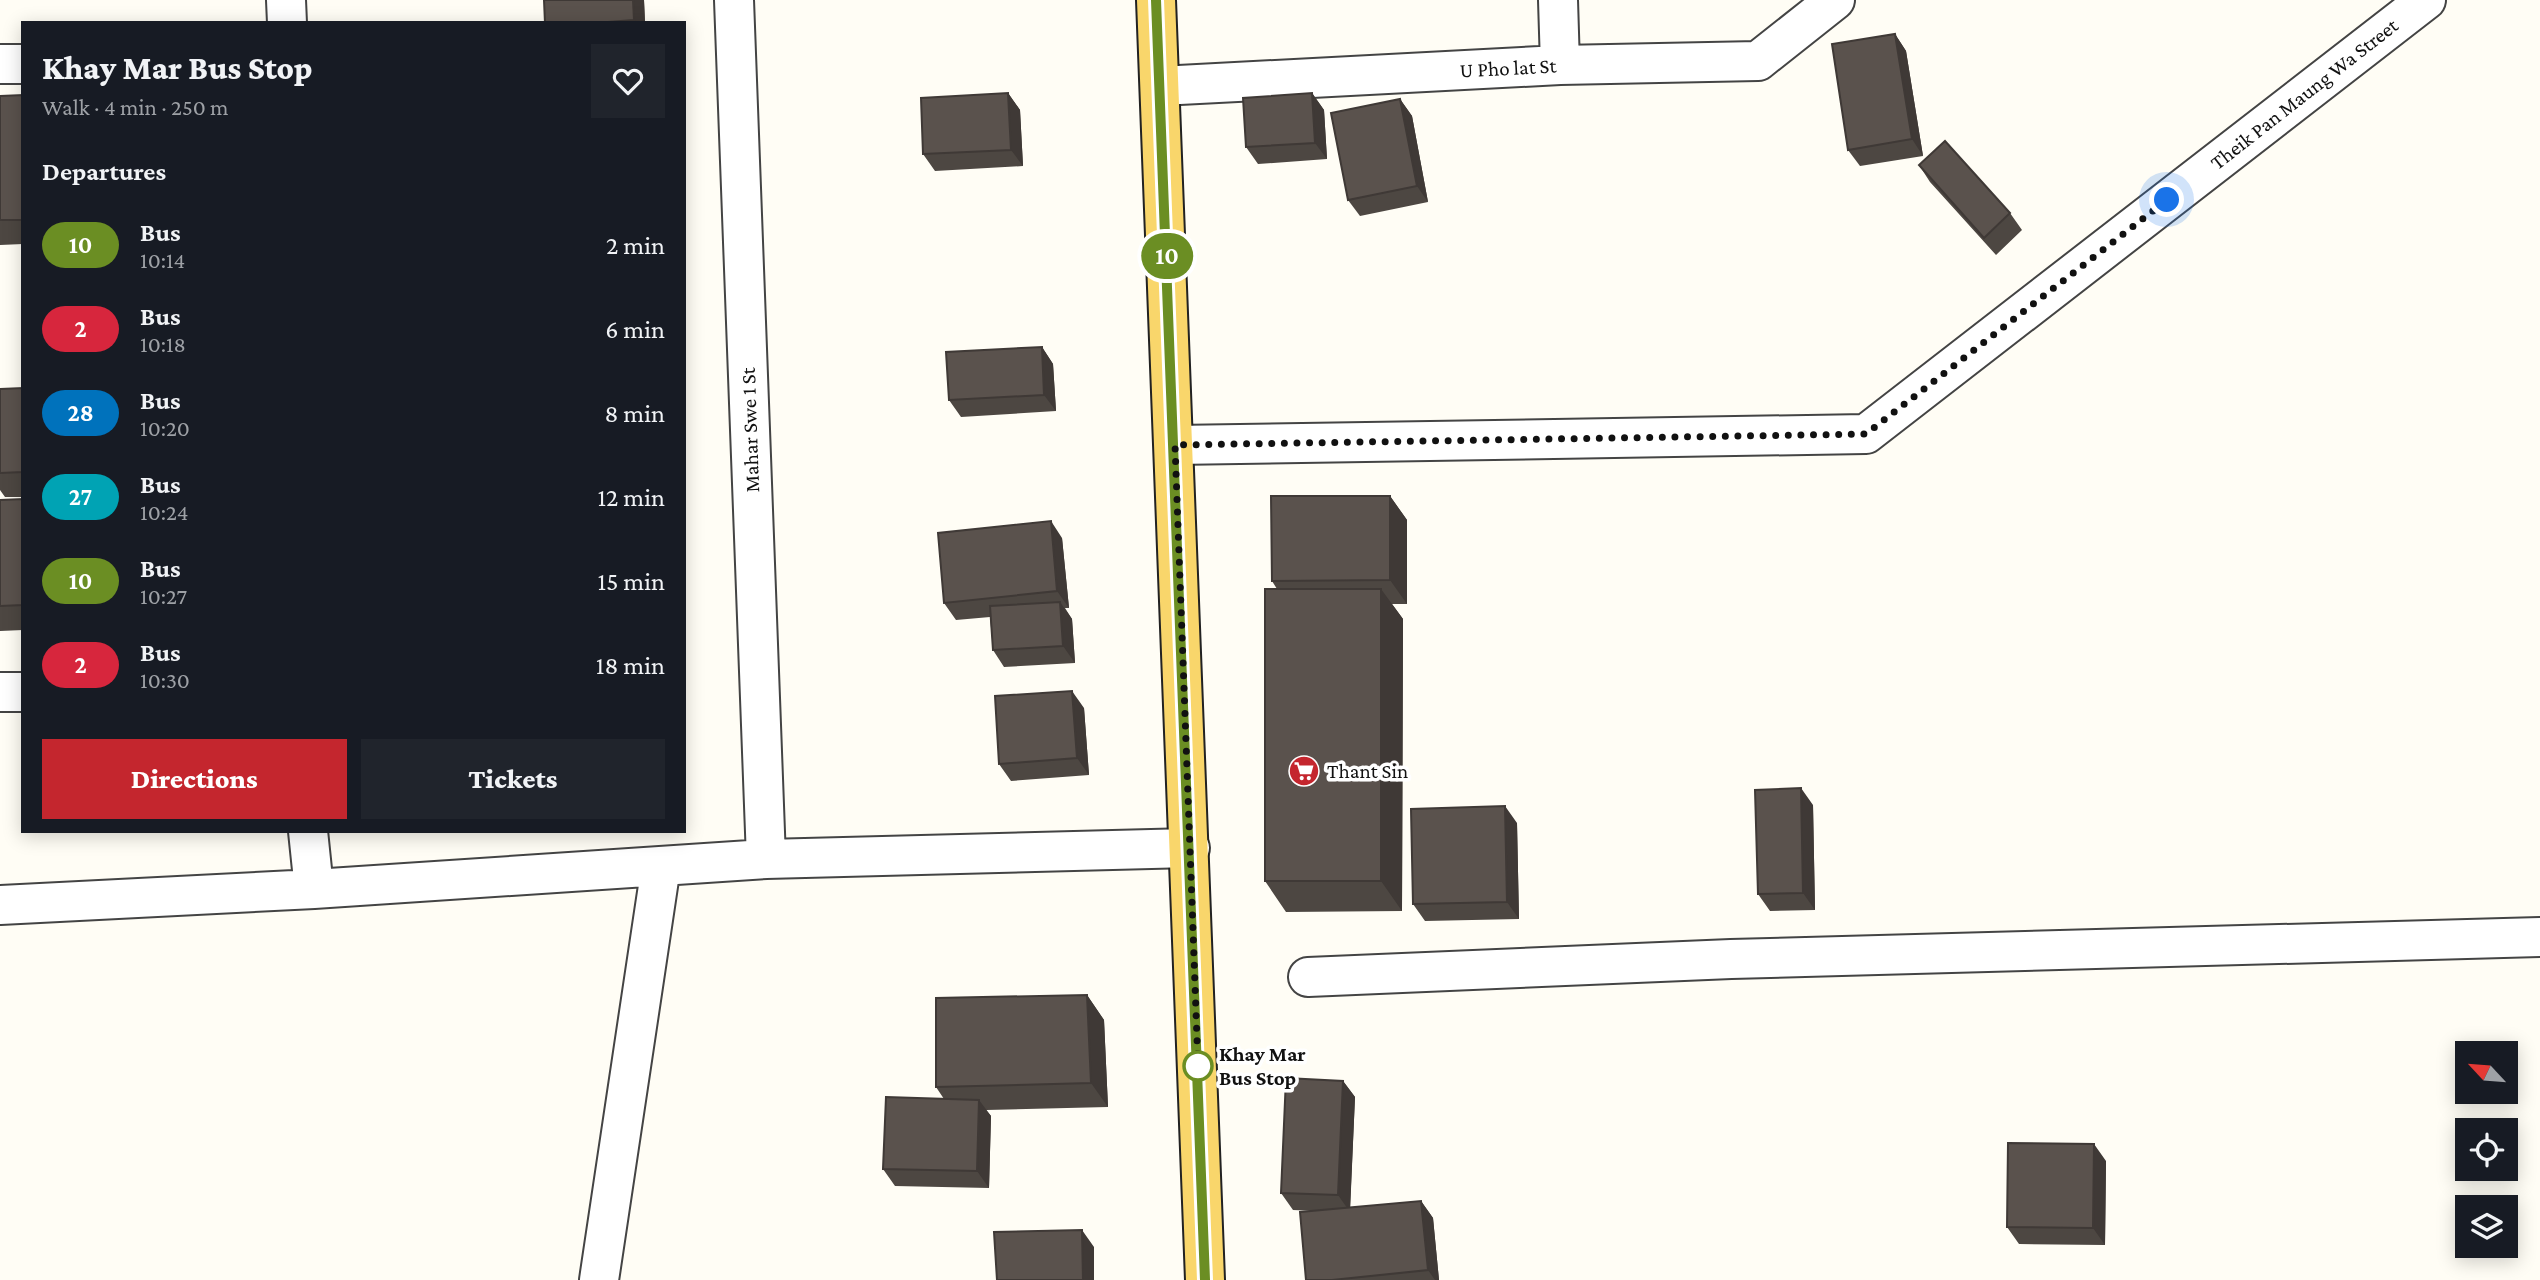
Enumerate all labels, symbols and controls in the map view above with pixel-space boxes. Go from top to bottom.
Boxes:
street label: Theik Pan Maung Wa Street [2205,13,2403,175]
button: heart [591,44,665,118]
text: Khay Mar Bus Stop [42,49,312,86]
street label: U Pho lat St [1459,53,1558,83]
text: Walk · 4 min · 250 m [42,94,229,120]
text: Departures [42,157,166,186]
your location [2149,182,2184,217]
text: Bus [140,218,181,247]
text: 10 [69,231,92,258]
text: 2 min [606,231,665,260]
line badge: 10 [1136,233,1198,279]
text: 10 [1155,242,1179,269]
text: 10:14 [140,247,185,273]
text: Bus [140,302,181,331]
text: 2 [74,315,87,342]
text: 6 min [605,315,665,344]
text: 10:18 [140,331,186,357]
street label: Mahar Swe 1 St [736,366,764,493]
text: Bus [140,386,181,415]
text: 28 [67,399,94,426]
text: 8 min [604,399,665,428]
text: 10:20 [140,415,190,441]
text: Bus [140,470,181,499]
text: 27 [69,483,92,510]
text: 12 min [597,483,665,512]
text: 10:24 [140,499,189,525]
text: Bus [140,554,181,583]
text: 10 [69,567,92,594]
text: 15 min [598,567,665,596]
text: 10:27 [140,583,187,609]
text: Bus [140,638,181,667]
text: 2 [74,651,87,678]
text: 18 min [596,651,665,680]
text: 10:30 [140,667,190,693]
button: Directions [42,739,347,819]
button: Tickets [361,739,665,819]
supermarket icon: Thant Sin [1287,754,1321,788]
place label: Thant Sin [1327,759,1408,783]
north arrow [2455,1041,2518,1104]
map controls [2455,1041,2518,1258]
place label: Khay Mar Bus Stop [1219,1042,1306,1090]
marker: Khay Mar Bus Stop [1183,1051,1213,1081]
button: locate [2455,1118,2518,1181]
button: layers [2455,1195,2518,1258]

